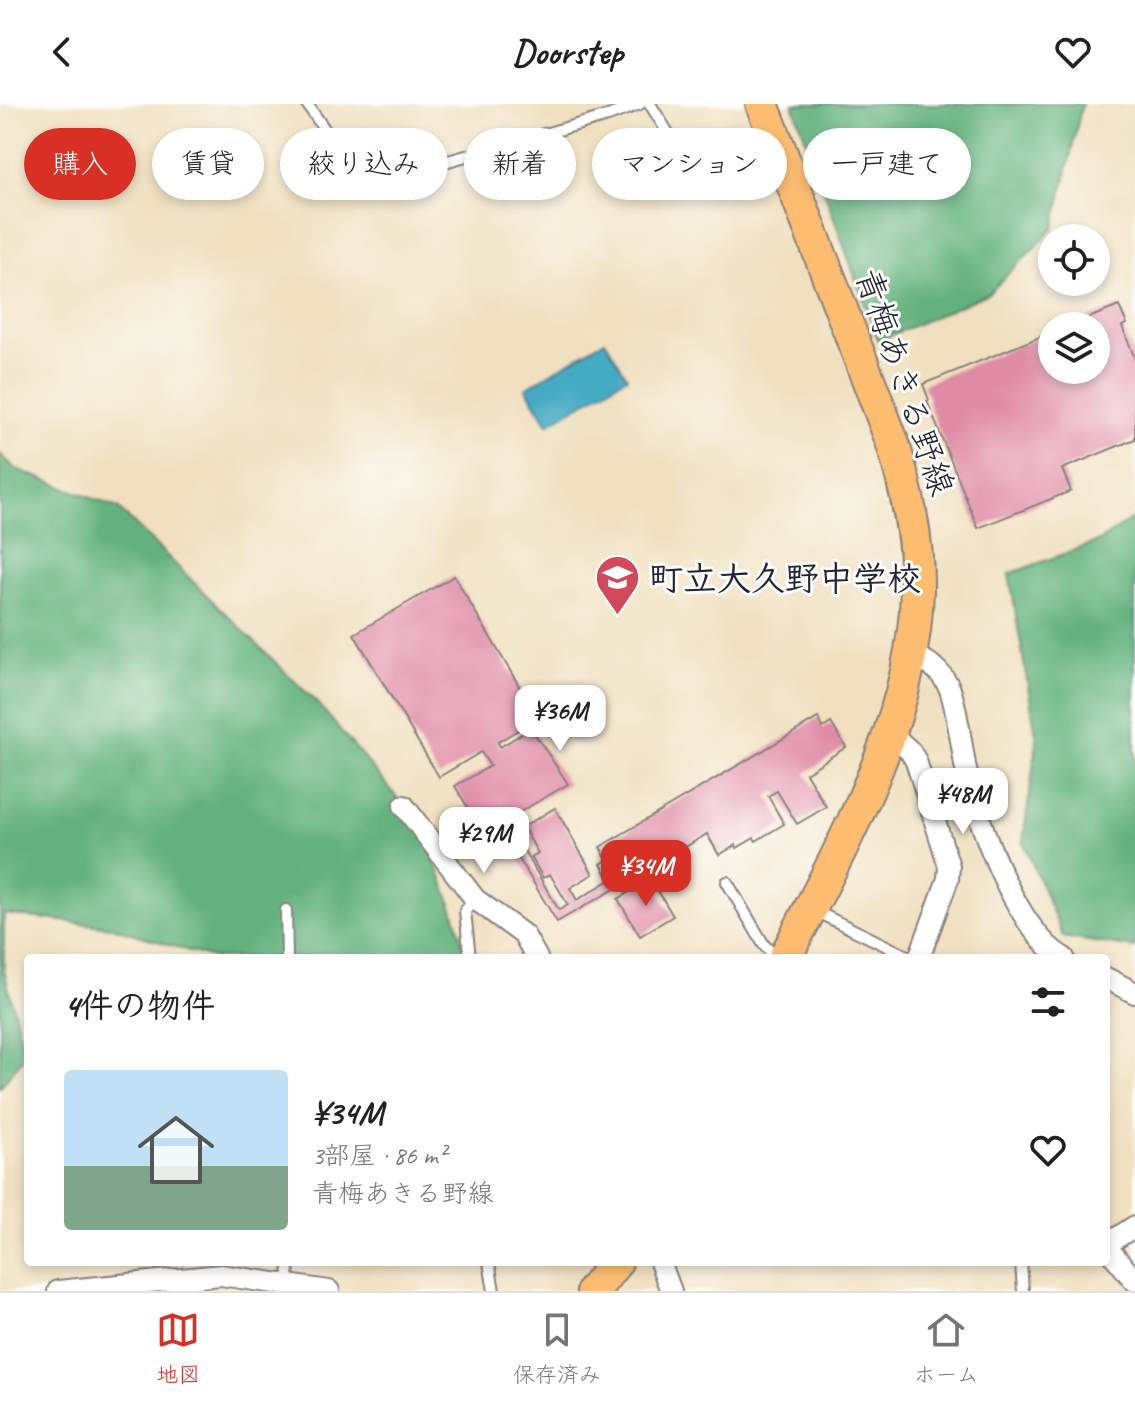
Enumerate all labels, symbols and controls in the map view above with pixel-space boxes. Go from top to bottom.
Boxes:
text: Doorstep [512,29,623,75]
icon: back [40,30,84,74]
icon: heart [1051,30,1095,74]
chip: 購入 [24,128,136,200]
chip: 賃貸 [152,128,264,200]
chip: 絞り込み [280,128,448,200]
chip: 新着 [464,128,576,200]
chip: マンション [592,128,787,200]
chip: 一戸建て [803,128,971,200]
map controls [1038,224,1110,384]
button: locate [1038,224,1110,296]
street label: 青梅あきる野線 [846,263,964,501]
button: layers [1038,312,1110,384]
school or university icon: 町立大久野中学校 [594,554,642,617]
place label: 町立大久野中学校 [649,557,921,600]
pin: ¥36M [513,685,607,753]
text: ¥36M [533,694,587,727]
pin: ¥48M [916,768,1010,836]
text: ¥48M [936,777,990,810]
pin: ¥29M [437,807,531,875]
text: ¥29M [457,816,511,849]
pin: ¥34M [599,840,693,908]
text: ¥34M [619,849,673,882]
icon: filters [1026,980,1070,1024]
text: 4件の物件 [64,984,215,1027]
text: ¥34M [312,1091,383,1134]
icon: home [128,1102,224,1198]
icon: heart [1026,1128,1070,1172]
text: 3部屋 · 86 m² [312,1139,446,1172]
text: 青梅あきる野線 [312,1177,493,1210]
tab: 地図 [156,1308,200,1389]
tab: 保存済み [513,1308,601,1389]
tab: ホーム [914,1308,979,1389]

